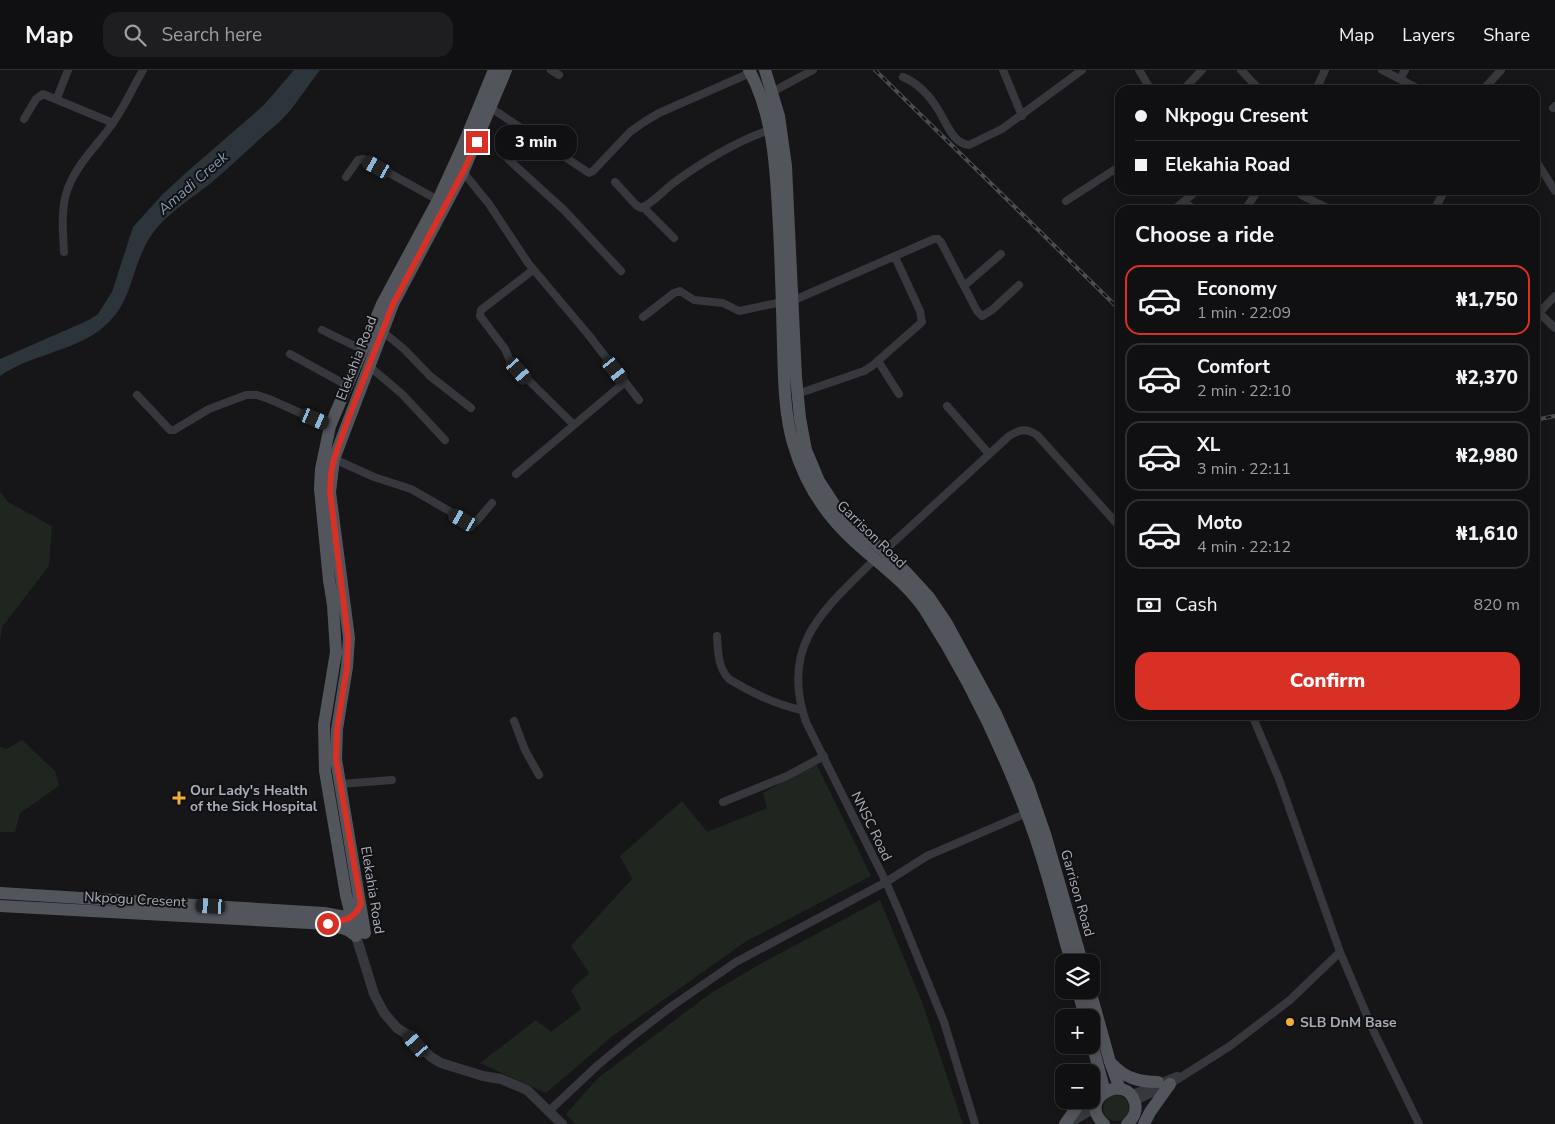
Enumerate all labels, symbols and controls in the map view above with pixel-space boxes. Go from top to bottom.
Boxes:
search box [103,12,453,57]
text: Map [25,19,73,51]
icon: search [121,21,149,49]
text: Search here [161,22,262,48]
text: Map [1339,23,1374,47]
text: Layers [1402,23,1455,47]
text: Share [1483,23,1530,47]
text: Nkpogu Cresent [1165,103,1308,129]
callout: 3 min [494,124,577,160]
route end [466,131,488,153]
text: 3 min [515,131,557,153]
water label: Amadi Creek [153,147,233,220]
text: Elekahia Road [1165,152,1290,178]
car [360,153,393,181]
text: Choose a ride [1135,220,1274,250]
text: Economy [1197,276,1277,302]
icon: car [1137,278,1182,323]
text: ₦1,750 [1456,287,1518,313]
text: 1 min · 22:09 [1197,302,1291,324]
street label: Elekahia Road [332,313,381,403]
car [599,354,630,386]
text: Comfort [1197,354,1270,380]
car [503,355,534,387]
icon: car [1137,356,1182,401]
text: ₦2,370 [1456,365,1518,391]
text: 2 min · 22:10 [1197,380,1291,402]
car [298,406,331,432]
text: XL [1197,432,1220,458]
icon: car [1137,434,1182,479]
text: ₦2,980 [1456,443,1518,469]
text: 3 min · 22:11 [1197,458,1291,480]
street label: Garrison Road [833,496,910,572]
car [446,506,479,534]
text: Moto [1197,510,1243,536]
icon: car [1137,512,1182,557]
text: ₦1,610 [1456,521,1518,547]
text: 4 min · 22:12 [1197,536,1291,558]
icon: cash [1135,591,1163,619]
text: Cash [1175,592,1217,618]
text: 820 m [1473,594,1520,616]
button: Confirm [1135,652,1520,710]
place label: Our Lady's Health of the Sick Hospital [190,781,318,816]
street label: NNSC Road [847,788,897,864]
marker: Our Lady's Health of the Sick Hospital [172,791,186,805]
street label: Elekahia Road [356,845,389,935]
street label: Garrison Road [1056,848,1099,939]
street label: Nkpogu Cresent [84,887,186,912]
car [195,898,226,914]
route start [317,913,339,935]
map controls [1055,954,1100,1109]
button: layers [1055,954,1100,999]
button: + [1055,1009,1100,1054]
place label: SLB DnM Base [1300,1013,1397,1032]
marker: SLB DnM Base [1284,1016,1296,1028]
car [400,1028,431,1060]
button: − [1055,1064,1100,1109]

